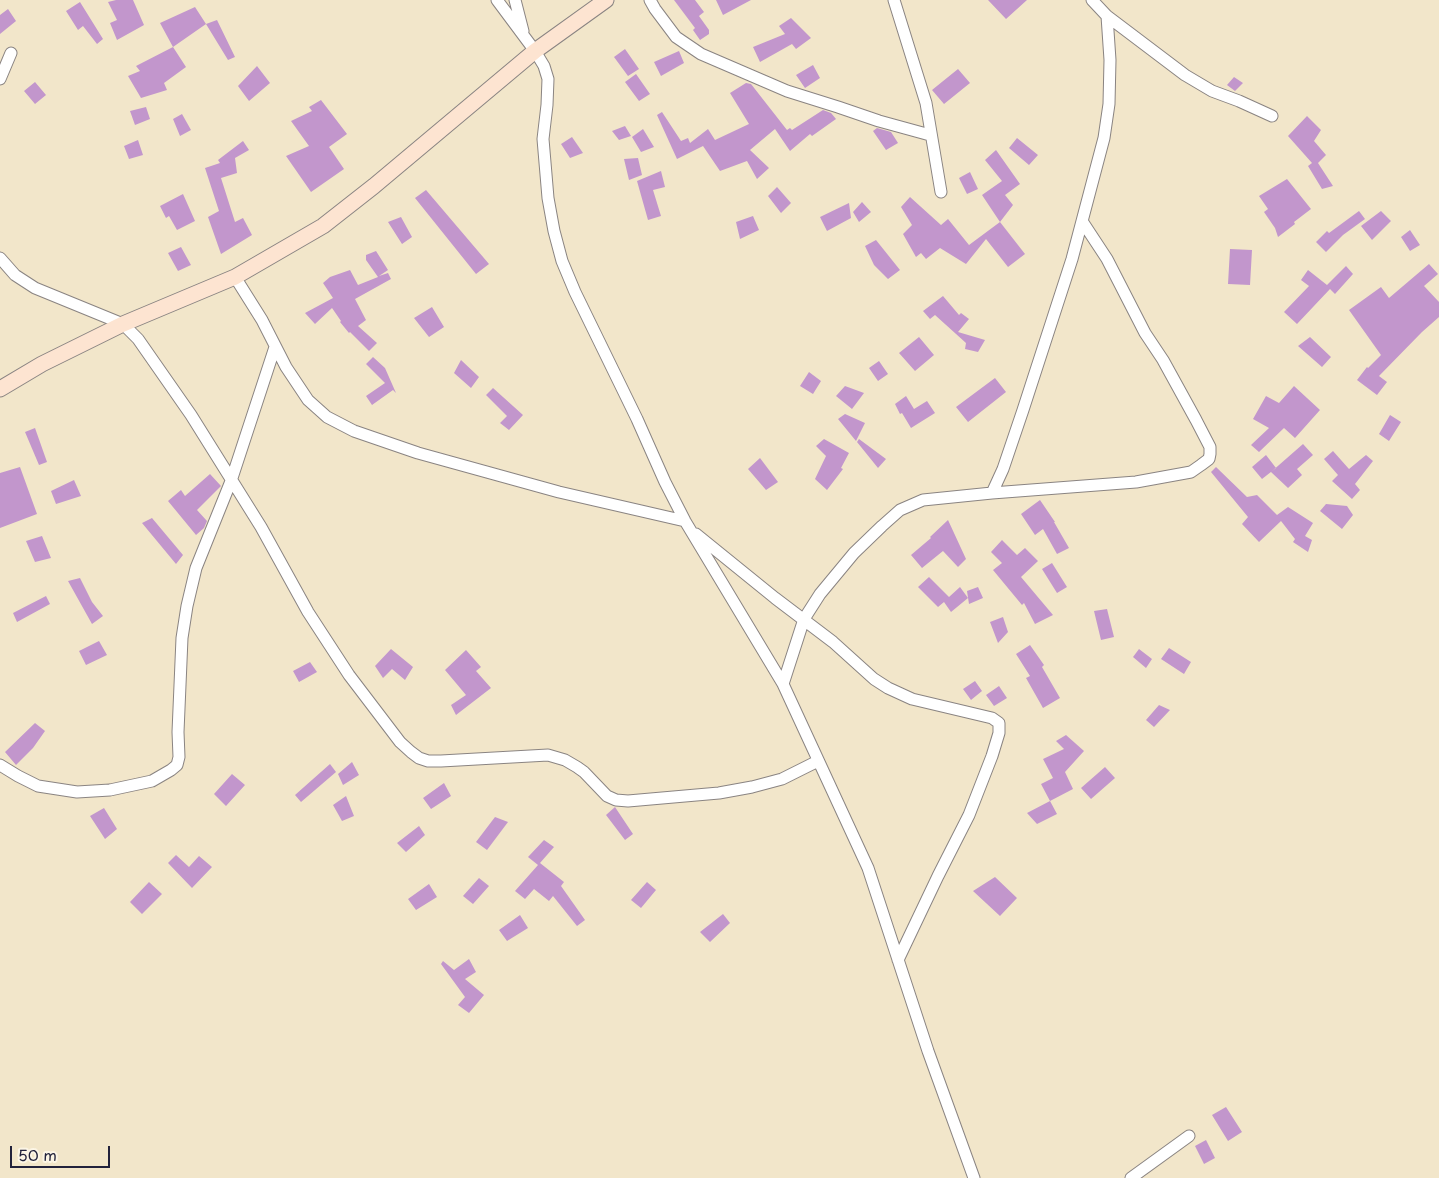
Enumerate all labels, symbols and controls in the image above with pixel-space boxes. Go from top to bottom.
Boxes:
scale bar [12,1136,112,1168]
text: 50 m [18,1143,57,1166]

